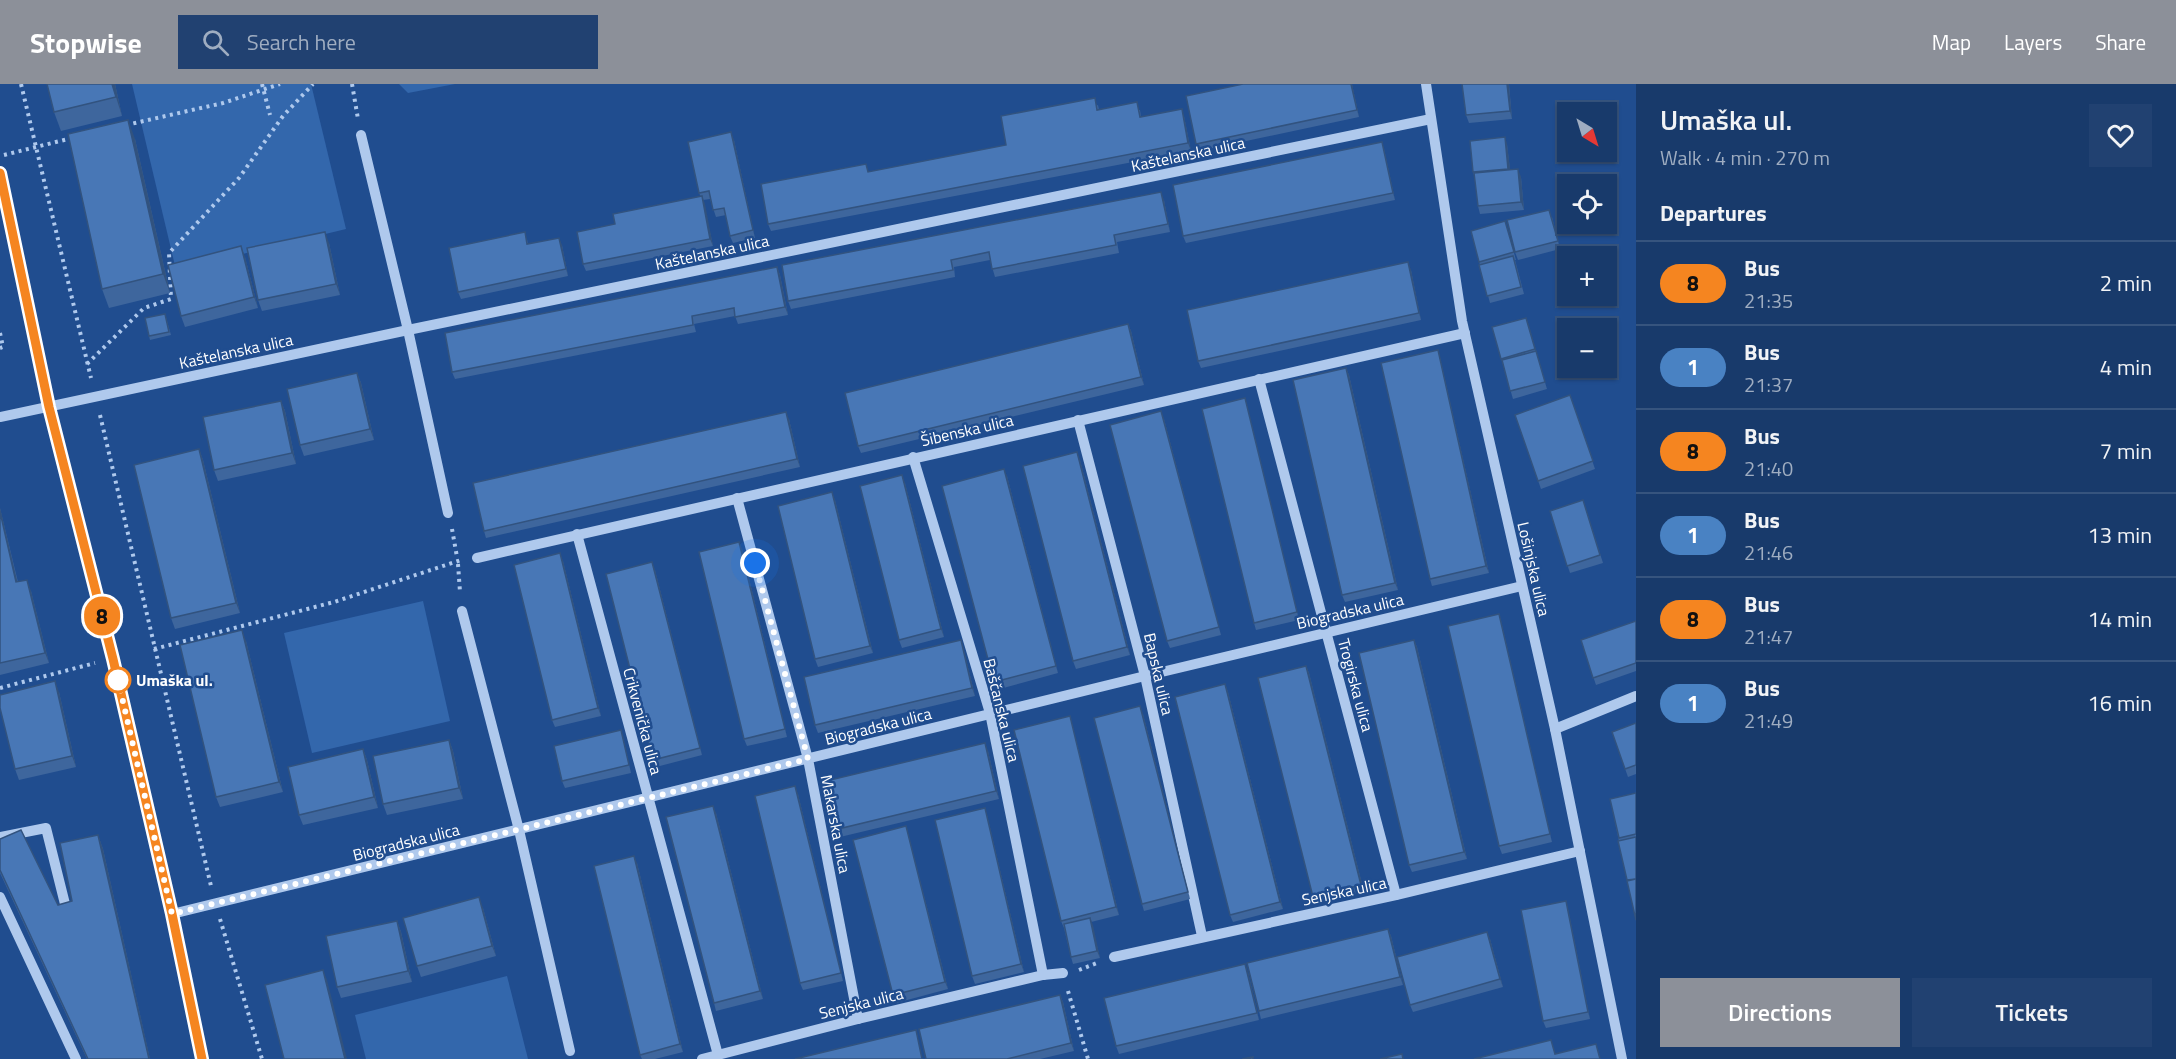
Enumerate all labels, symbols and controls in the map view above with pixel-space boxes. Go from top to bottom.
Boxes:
search box [178,15,598,69]
text: Stopwise [30,21,142,64]
text: Search here [247,25,356,59]
icon: search [199,26,232,59]
text: Map [1932,26,1971,58]
text: Layers [2004,26,2062,58]
text: Share [2095,26,2146,58]
text: Umaška ul. [1660,98,1792,141]
north arrow [1557,102,1617,162]
map controls [1557,102,1617,378]
button: heart [2089,104,2152,167]
street label: Kaštelanska ulica [1129,130,1247,178]
text: Walk · 4 min · 270 m [1660,142,1830,173]
button: locate [1557,174,1617,234]
text: Departures [1660,196,1767,230]
street label: Kaštelanska ulica [653,228,771,276]
button: + [1557,246,1617,306]
text: Bus [1744,251,1780,285]
text: 2 min [2100,266,2152,300]
text: 8 [1687,267,1699,299]
text: 21:35 [1744,285,1793,316]
button: − [1557,318,1617,378]
street label: Kaštelanska ulica [177,327,295,375]
text: Bus [1744,335,1780,369]
text: 4 min [2100,350,2152,384]
text: 1 [1687,351,1699,383]
text: 21:37 [1744,369,1793,400]
street label: Šibenska ulica [918,408,1016,452]
text: Bus [1744,419,1780,453]
text: 7 min [2100,434,2152,468]
text: 8 [1687,435,1699,467]
text: 21:40 [1744,453,1793,484]
text: Bus [1744,503,1780,537]
text: 13 min [2087,518,2152,552]
street label: Lošinjska ulica [1511,519,1557,619]
text: 1 [1687,519,1699,551]
text: 21:46 [1744,537,1793,568]
your location [740,548,770,578]
street label: Biogradska ulica [1294,587,1406,635]
text: Bus [1744,587,1780,621]
line badge: 8 [82,596,122,636]
text: 8 [96,600,108,632]
text: 14 min [2087,602,2152,636]
text: 8 [1687,603,1699,635]
text: 21:47 [1744,621,1793,652]
street label: Bapska ulica [1138,631,1180,717]
street label: Trogirska ulica [1332,636,1380,734]
street label: Baščanska ulica [978,656,1026,764]
street label: Crikvenička ulica [617,665,669,777]
marker: Umaška ul. [105,667,131,693]
place label: Umaška ul. [136,668,213,692]
text: Bus [1744,671,1780,705]
text: 16 min [2087,686,2152,720]
text: 1 [1687,687,1699,719]
street label: Biogradska ulica [822,701,934,751]
text: 21:49 [1744,705,1793,736]
street label: Makarska ulica [815,773,857,875]
street label: Biogradska ulica [350,817,462,867]
street label: Senjska ulica [1299,870,1389,912]
button: Directions [1660,978,1900,1047]
button: Tickets [1912,978,2152,1047]
street label: Senjska ulica [816,981,906,1025]

